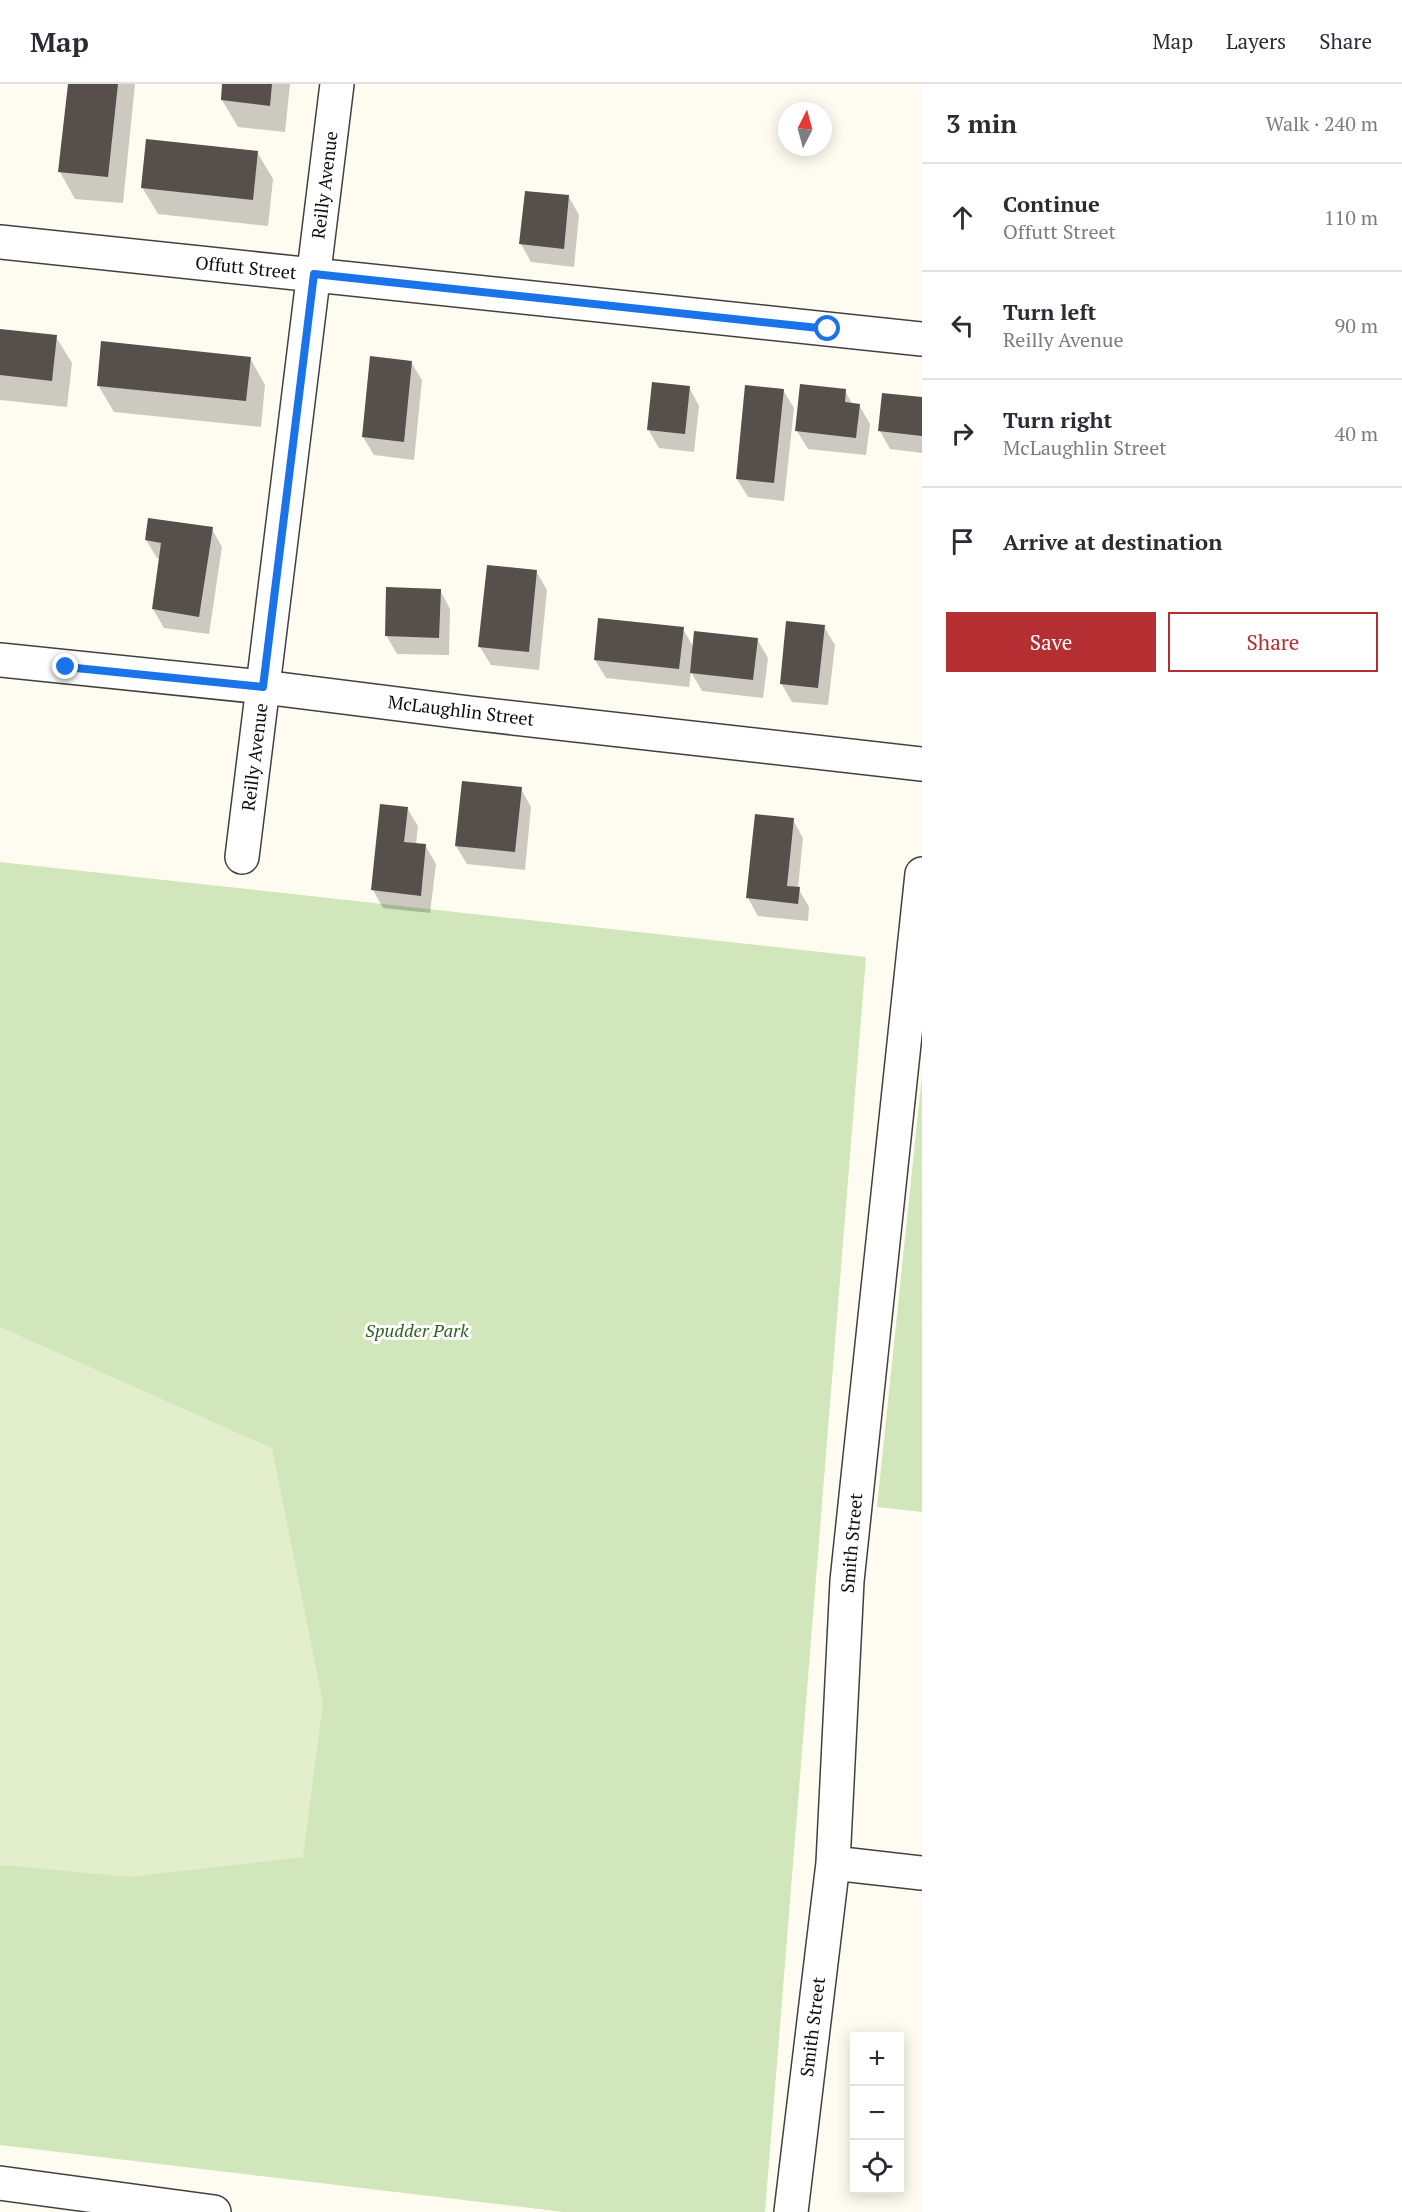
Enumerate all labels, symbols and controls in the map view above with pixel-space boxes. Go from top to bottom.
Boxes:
text: Map [30,23,89,60]
text: Map [1152,27,1193,55]
text: Layers [1226,27,1286,55]
text: Share [1319,27,1372,55]
north arrow [778,102,832,156]
text: 3 min [946,106,1017,140]
text: Walk · 240 m [1266,110,1378,137]
street label: Reilly Avenue [305,130,343,240]
text: Continue [1003,189,1100,218]
icon: ahead [946,201,979,234]
text: 110 m [1324,204,1378,231]
text: Offutt Street [1003,218,1116,245]
street label: Offutt Street [194,250,298,284]
text: Turn left [1003,297,1096,326]
icon: left [946,309,979,342]
text: 90 m [1335,312,1378,339]
route start [814,315,840,341]
text: Reilly Avenue [1003,326,1124,353]
text: Turn right [1003,405,1112,434]
icon: right [946,417,979,450]
text: 40 m [1335,420,1378,447]
text: McLaughlin Street [1003,434,1167,461]
icon: arrive [946,525,979,558]
text: Arrive at destination [1003,527,1222,556]
button: Save [946,612,1156,672]
button: Share [1168,612,1378,672]
route end [52,653,78,679]
street label: McLaughlin Street [387,689,536,731]
street label: Reilly Avenue [235,702,273,812]
park label: Spudder Park [365,1318,469,1342]
street label: Smith Street [835,1492,867,1594]
street label: Smith Street [794,1975,830,2078]
map controls [850,2032,904,2194]
button: + [850,2032,904,2086]
button: − [850,2086,904,2140]
button: locate [850,2140,904,2194]

